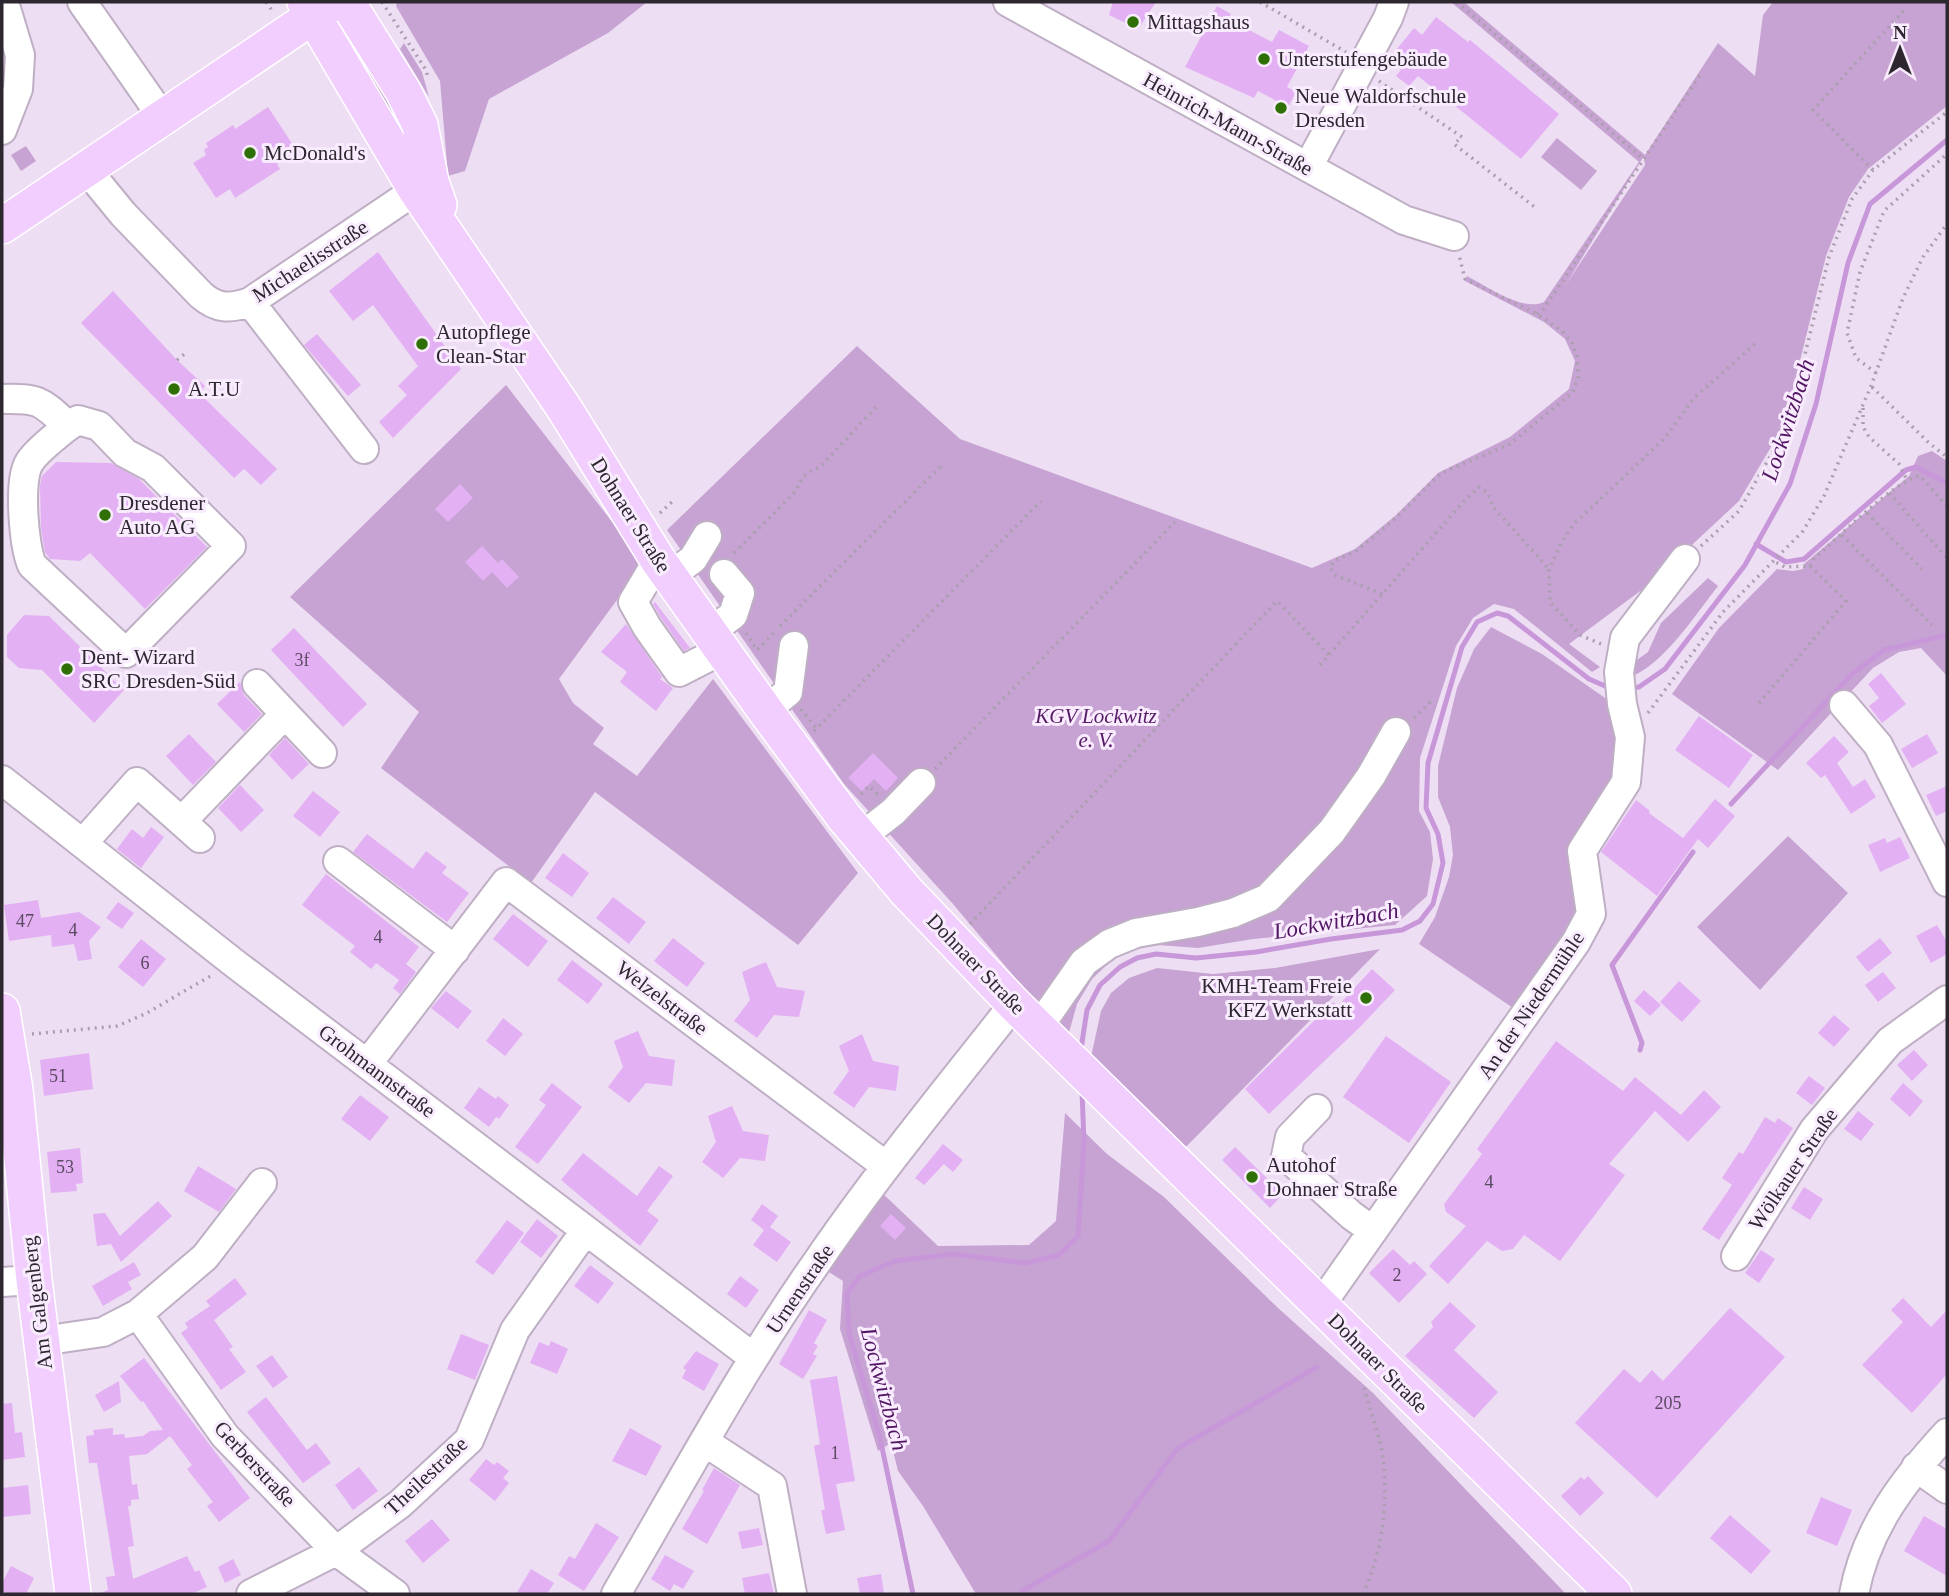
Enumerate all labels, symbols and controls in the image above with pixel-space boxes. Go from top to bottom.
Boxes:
place label: Mittagshaus [1147,10,1250,34]
marker: Mittagshaus [1125,14,1141,30]
north arrow [1865,14,1935,84]
text: N [1893,22,1907,43]
place label: Unterstufengebäude [1278,47,1447,71]
marker: Unterstufengebäude [1256,51,1272,67]
street label: Heinrich-Mann-Straße [1139,67,1317,181]
place label: Neue Waldorfschule Dresden [1295,84,1466,132]
marker: Neue Waldorfschule Dresden [1273,100,1289,116]
place label: McDonald's [264,141,366,165]
marker: McDonald's [242,145,258,161]
street label: Michaelisstraße [248,215,372,307]
place label: Autopflege Clean-Star [436,320,530,368]
marker: Autopflege Clean-Star [414,336,430,352]
water label: Lockwitzbach [1756,356,1819,485]
place label: A.T.U [188,377,240,401]
marker: A.T.U [166,381,182,397]
street label: Dohnaer Straße [586,453,676,577]
place label: Dresdener Auto AG [119,491,205,539]
marker: Dresdener Auto AG [97,507,113,523]
place label: Dent- Wizard SRC Dresden-Süd [81,645,236,693]
house number: 3f [295,650,310,670]
marker: Dent- Wizard SRC Dresden-Süd [59,661,75,677]
park label: KGV Lockwitz e. V. [1034,704,1157,752]
water label: Lockwitzbach [1271,898,1400,944]
street label: Dohnaer Straße [922,908,1030,1020]
house number: 47 [16,911,34,931]
house number: 4 [69,920,78,940]
house number: 4 [374,927,383,947]
street label: An der Niedermühle [1473,927,1589,1083]
house number: 6 [141,953,150,973]
street label: Welzelstraße [612,956,712,1040]
place label: KMH-Team Freie KFZ Werkstatt [1201,974,1352,1022]
marker: KMH-Team Freie KFZ Werkstatt [1358,990,1374,1006]
street label: Grohmannstraße [314,1019,440,1123]
house number: 51 [49,1066,67,1086]
street label: Wölkauer Straße [1743,1104,1843,1234]
place label: Autohof Dohnaer Straße [1266,1153,1397,1201]
house number: 53 [56,1157,74,1177]
marker: Autohof Dohnaer Straße [1244,1169,1260,1185]
house number: 4 [1485,1172,1494,1192]
street label: Am Galgenberg [17,1234,57,1371]
street label: Urnenstraße [761,1240,839,1338]
house number: 2 [1393,1265,1402,1285]
street label: Dohnaer Straße [1323,1308,1433,1418]
water label: Lockwitzbach [855,1324,912,1453]
house number: 205 [1655,1393,1682,1413]
street label: Gerberstraße [209,1416,301,1512]
street label: Theilestraße [380,1432,472,1520]
house number: 1 [831,1443,840,1463]

